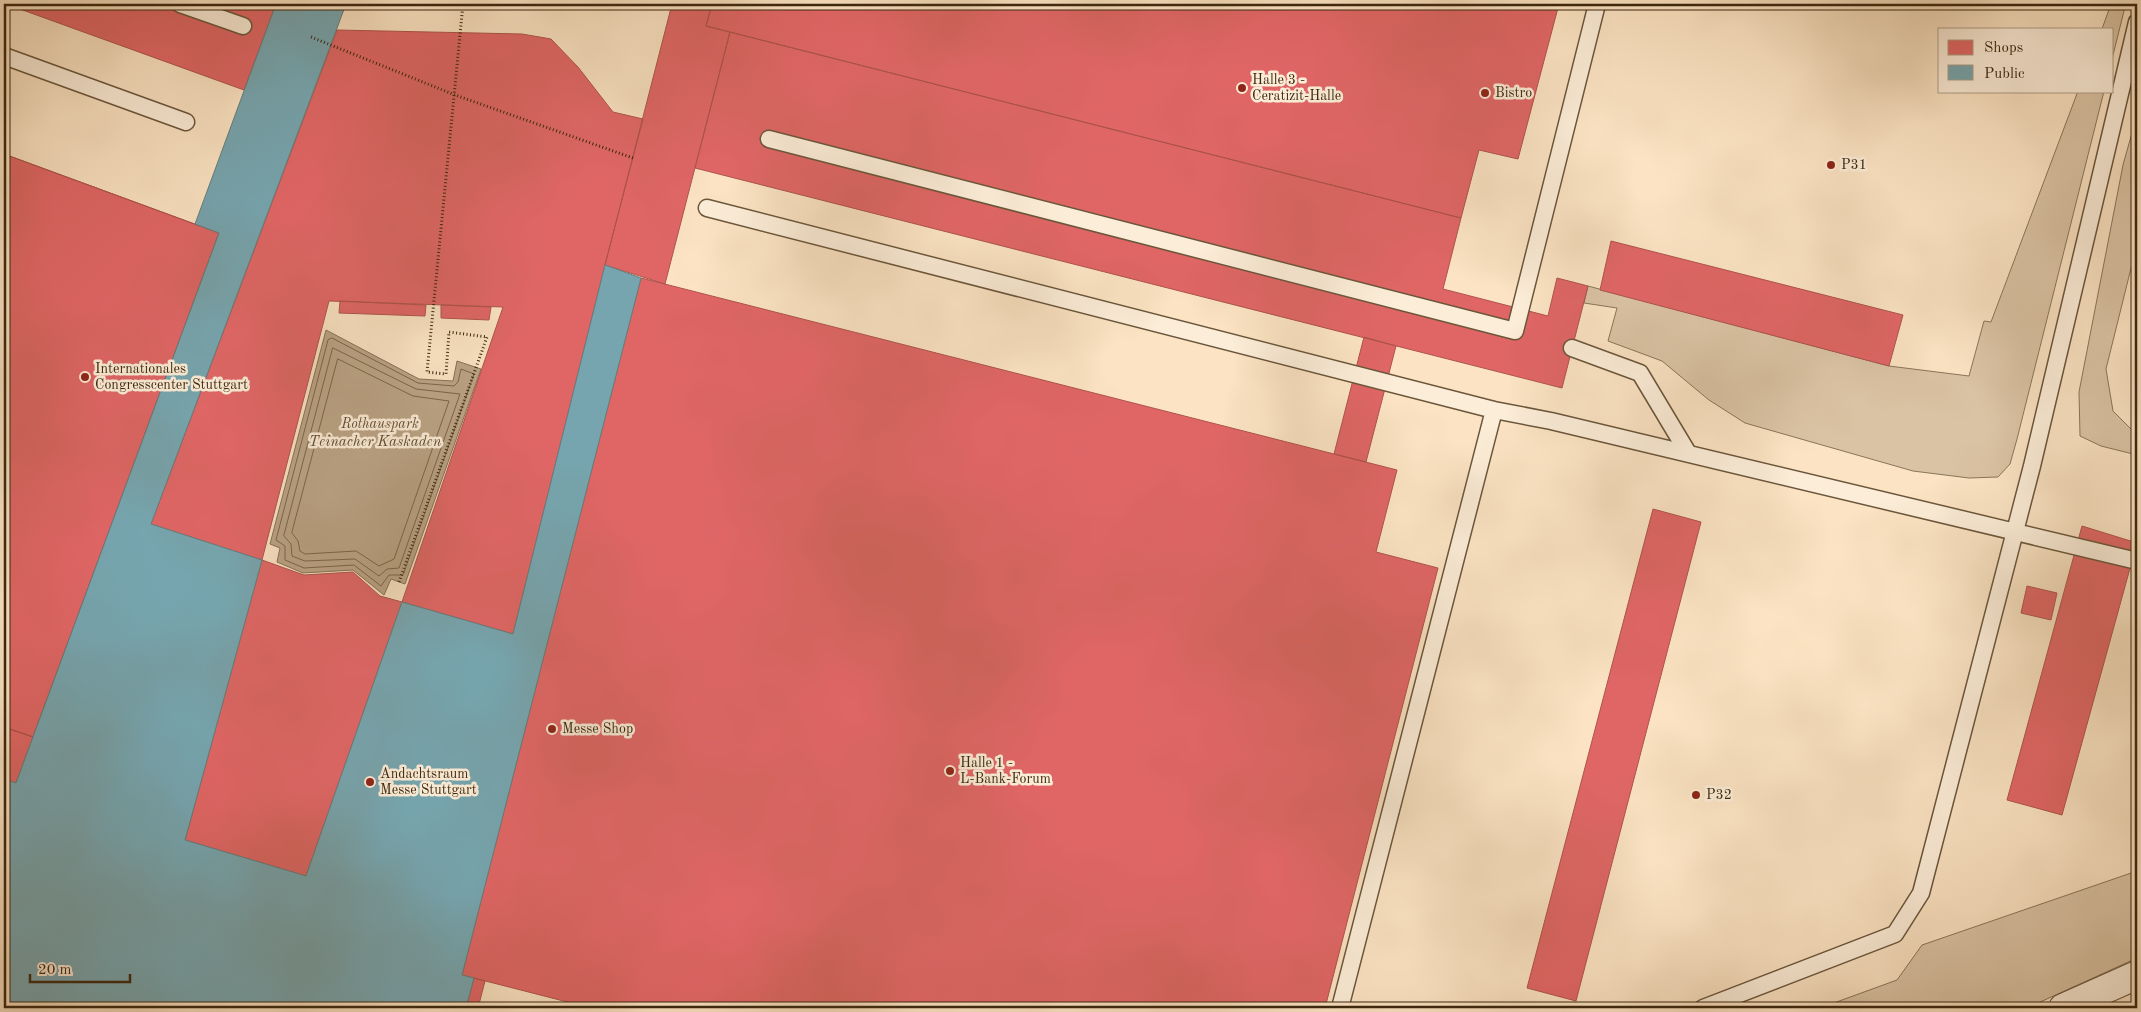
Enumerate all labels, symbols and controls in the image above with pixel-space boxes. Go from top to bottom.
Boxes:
legend [1938,28,2114,92]
text: Shops [1984,41,2023,56]
text: Public [1984,67,2025,82]
place label: Halle 3 - Ceratizit-Halle [1252,73,1341,103]
marker: Halle 3 - Ceratizit-Halle [1236,82,1248,94]
place label: Bistro [1495,86,1532,100]
marker: Bistro [1479,87,1491,99]
place label: P31 [1841,158,1867,172]
marker: P31 [1825,159,1837,171]
place label: Internationales Congresscenter Stuttgart [95,362,248,392]
marker: Internationales Congresscenter Stuttgart [79,371,91,383]
park label: Rothauspark [340,417,419,432]
water label: Teinacher Kaskaden [309,435,442,450]
place label: Messe Shop [562,722,633,736]
marker: Messe Shop [546,723,558,735]
place label: Halle 1 - L-Bank-Forum [960,756,1051,786]
marker: Halle 1 - L-Bank-Forum [944,765,956,777]
place label: Andachtsraum Messe Stuttgart [380,767,477,797]
marker: Andachtsraum Messe Stuttgart [364,776,376,788]
place label: P32 [1706,788,1732,802]
marker: P32 [1690,789,1702,801]
scale bar [30,952,130,984]
text: 20 m [38,963,72,978]

